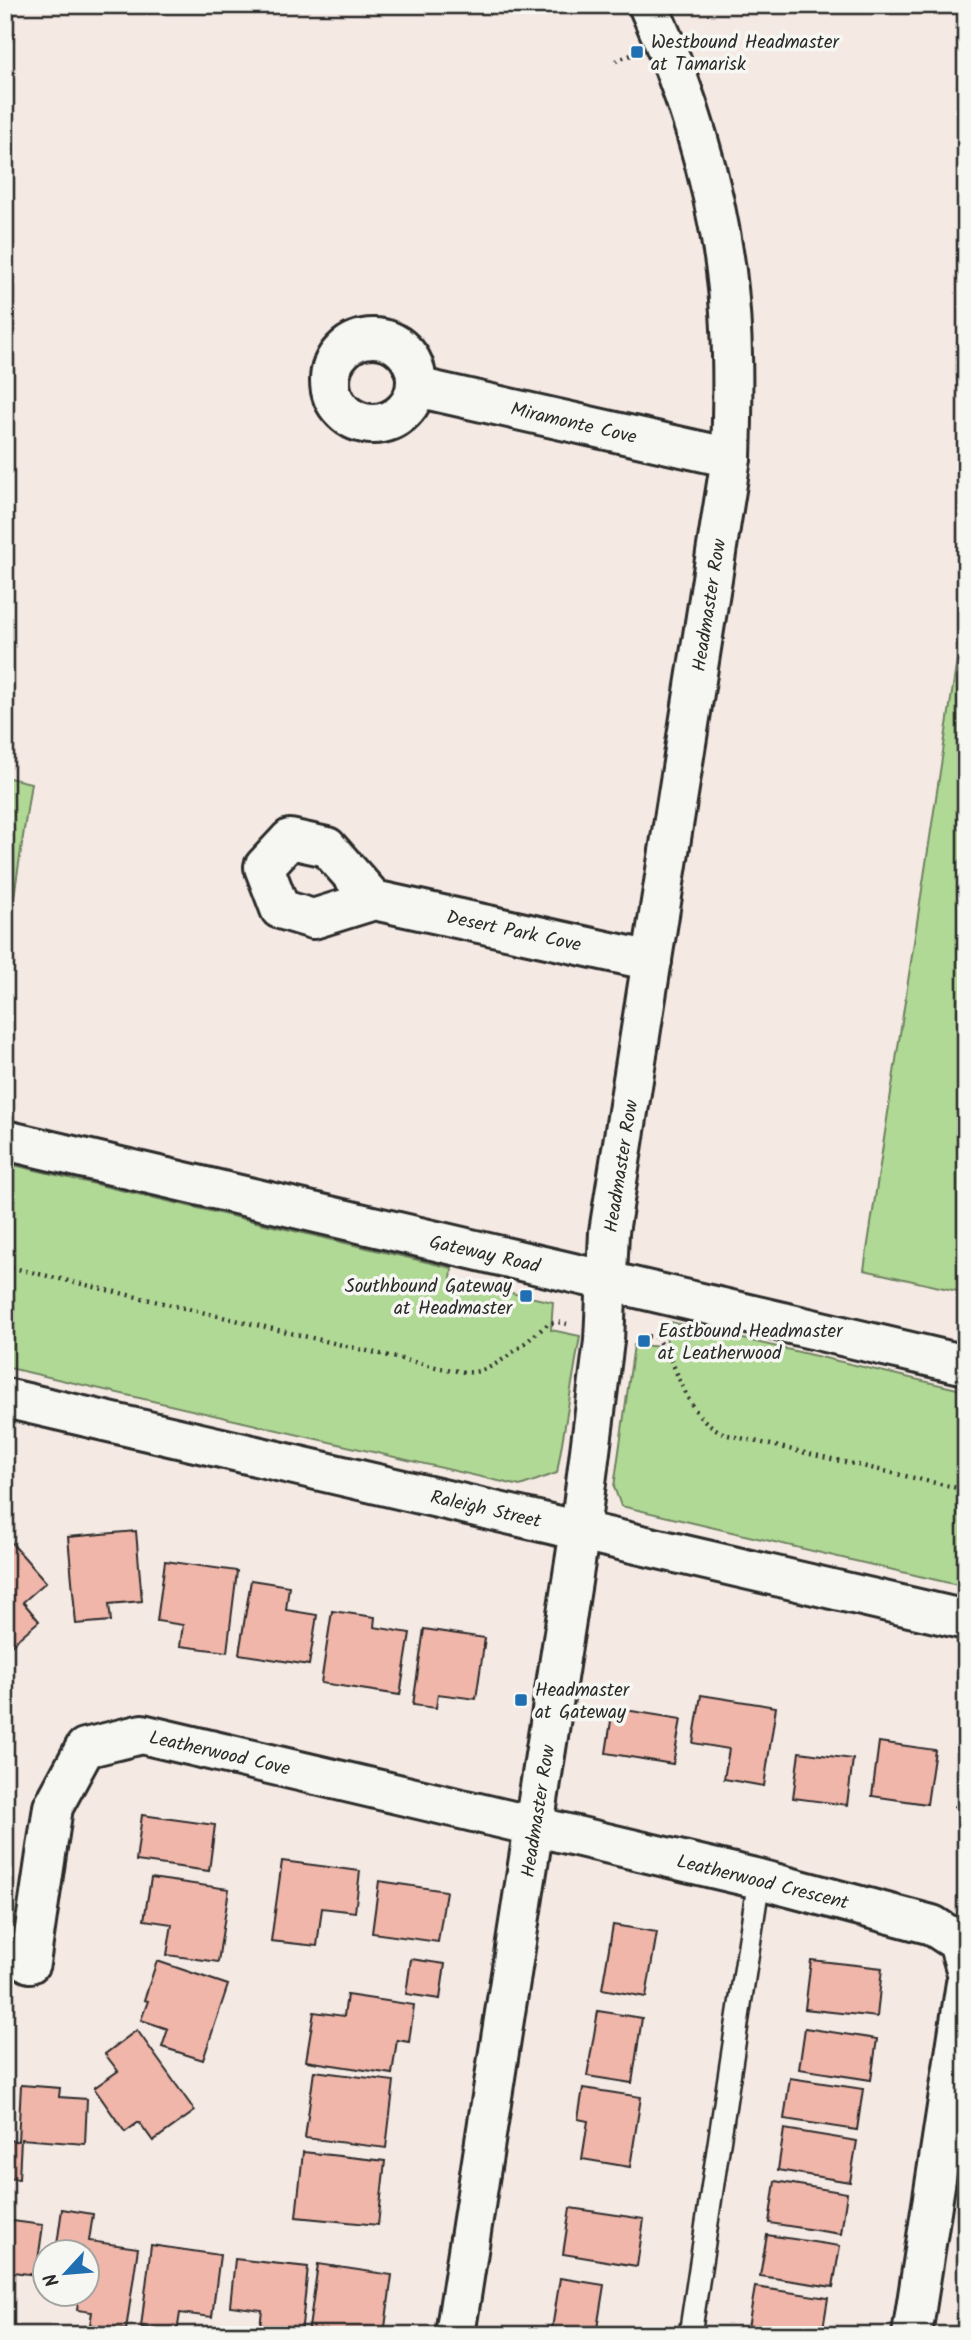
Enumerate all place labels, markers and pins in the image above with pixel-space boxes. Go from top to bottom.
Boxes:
place label: Westbound Headmaster at Tamarisk [651,28,841,80]
marker: Westbound Headmaster at Tamarisk [629,44,645,60]
place label: Southbound Gateway at Headmaster [345,1272,514,1324]
marker: Southbound Gateway at Headmaster [518,1288,534,1304]
place label: Eastbound Headmaster at Leatherwood [658,1317,844,1369]
marker: Eastbound Headmaster at Leatherwood [636,1333,652,1349]
place label: Headmaster at Gateway [535,1676,631,1728]
marker: Headmaster at Gateway [513,1692,529,1708]

